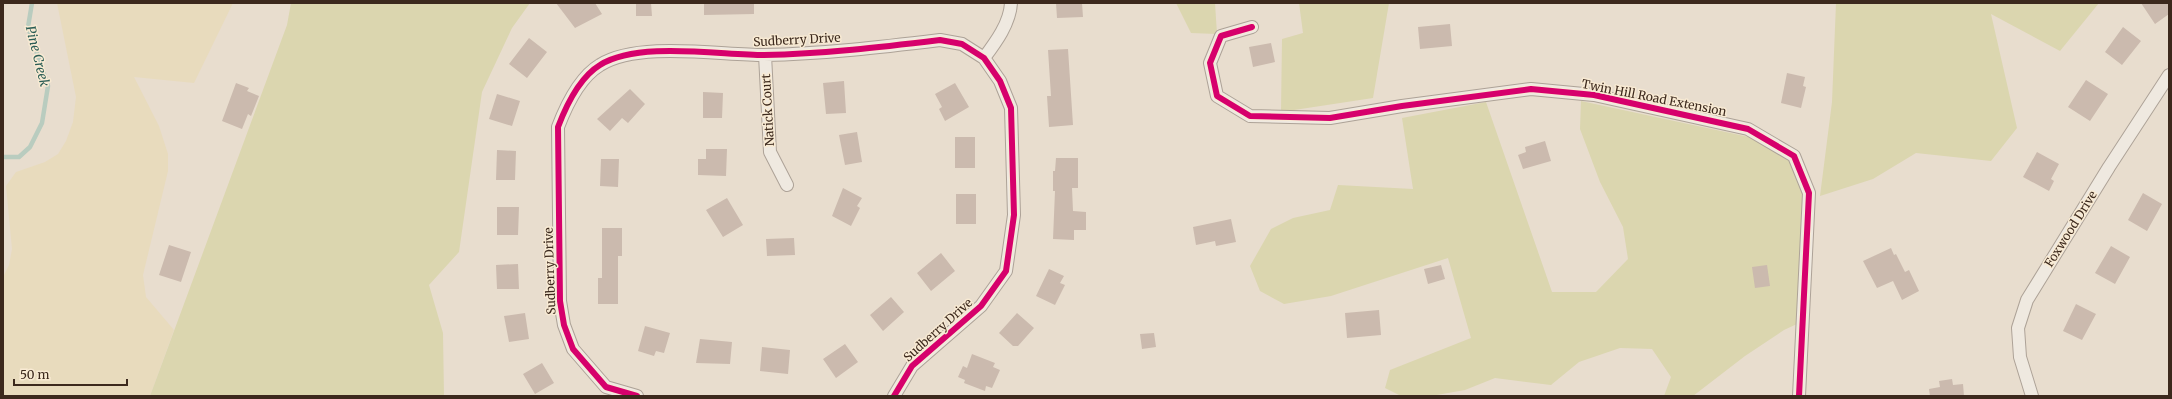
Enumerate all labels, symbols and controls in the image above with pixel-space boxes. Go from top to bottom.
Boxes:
water label: Pine Creek [22,24,53,88]
street label: Sudberry Drive [753,30,841,49]
street label: Natick Court [758,73,777,147]
street label: Twin Hill Road Extension [1580,76,1728,119]
street label: Foxwood Drive [2041,188,2100,270]
street label: Sudberry Drive [540,227,559,315]
street label: Sudberry Drive [900,295,975,364]
scale bar [14,361,127,387]
text: 50 m [20,367,49,382]

